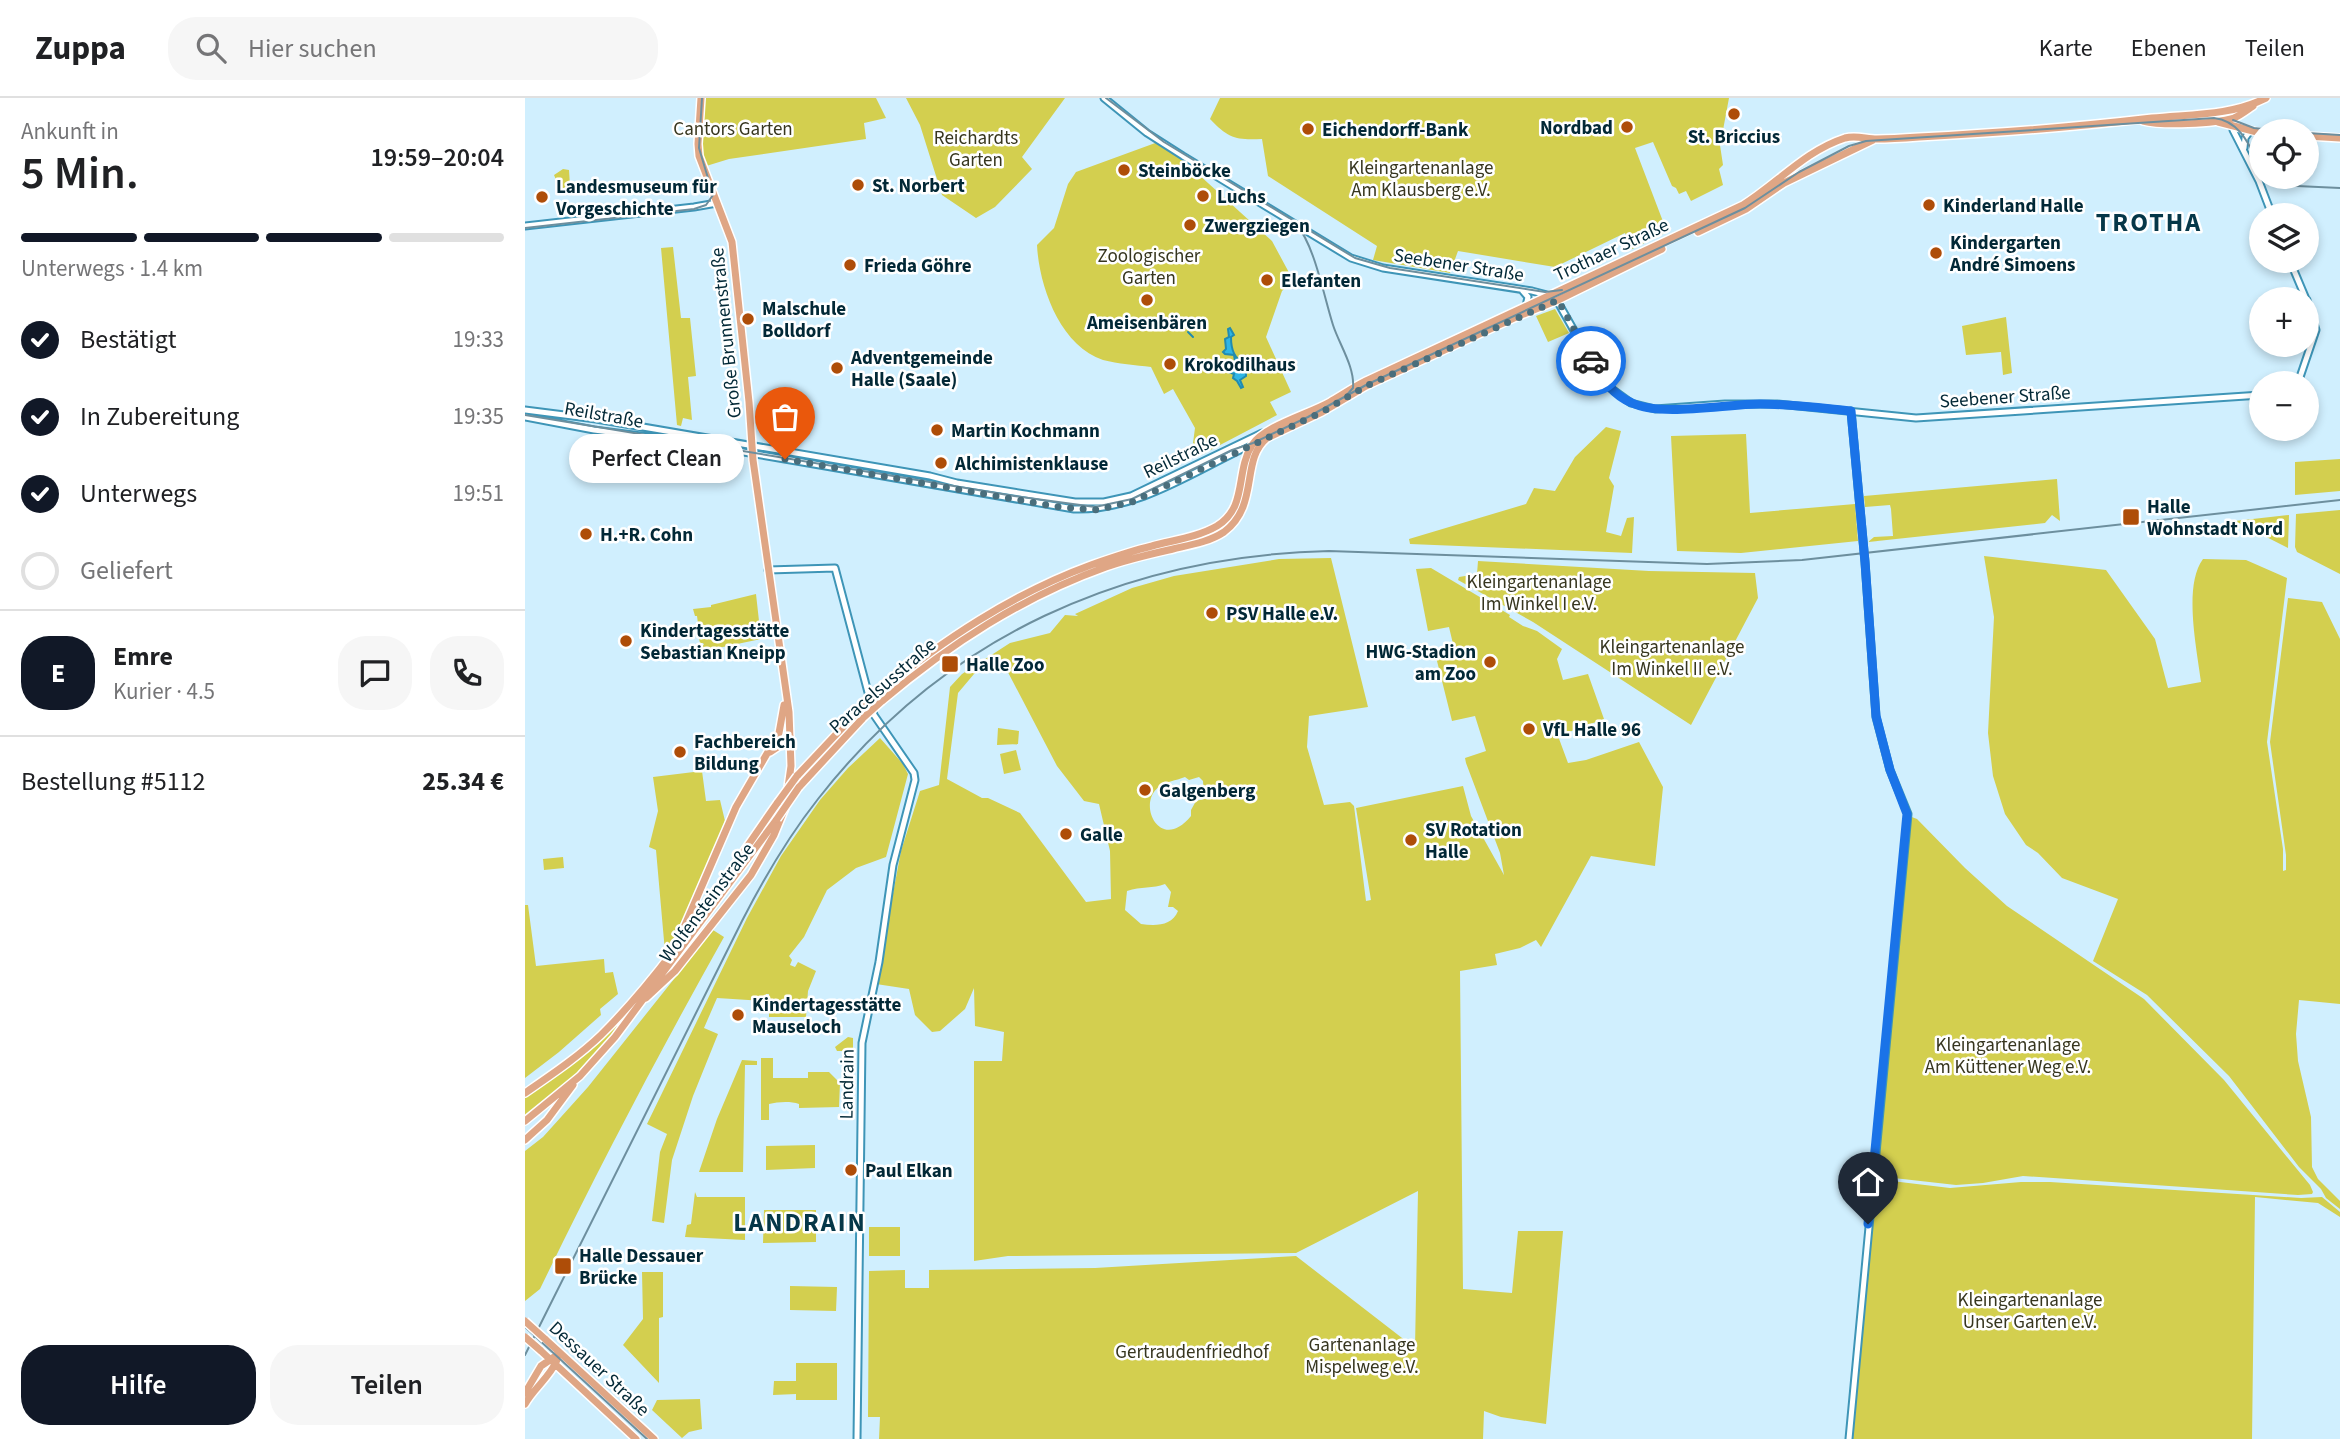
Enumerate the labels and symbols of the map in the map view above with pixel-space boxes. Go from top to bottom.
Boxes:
marker: St. Briccius [1726,106,1742,122]
place label: Nordbad [1540,115,1613,142]
park label: Cantors Garten [673,116,793,143]
place label: Eichendorff-Bank [1322,117,1469,144]
marker: Nordbad [1619,119,1635,135]
marker: Eichendorff-Bank [1300,121,1316,137]
place label: St. Briccius [1688,124,1780,151]
park label: Reichardts Garten [934,125,1018,174]
park label: Kleingartenanlage Am Klausberg e.V. [1349,155,1493,204]
place label: Steinböcke [1138,158,1231,185]
marker: Steinböcke [1116,162,1132,178]
place label: St. Norbert [872,173,965,200]
place label: Landesmuseum für Vorgeschichte [555,174,717,223]
marker: St. Norbert [850,177,866,193]
place label: Luchs [1217,184,1266,211]
marker: Luchs [1195,188,1211,204]
marker: Landesmuseum für Vorgeschichte [534,189,550,205]
place label: Kinderland Halle [1943,193,2084,220]
marker: Kinderland Halle [1921,197,1937,213]
district label: TROTHA [2096,204,2202,241]
street label: Trothaer Straße [1550,212,1674,289]
place label: Zwergziegen [1204,213,1310,240]
marker: Zwergziegen [1182,217,1198,233]
place label: Kindergarten André Simoens [1949,230,2075,279]
street label: Seebener Straße [1392,242,1526,289]
park label: Zoologischer Garten [1098,243,1201,292]
marker: Kindergarten André Simoens [1928,245,1944,261]
street label: Große Brunnenstraße [704,246,749,419]
place label: Frieda Göhre [864,253,972,280]
marker: Frieda Göhre [842,257,858,273]
place label: Elefanten [1281,268,1361,295]
marker: Elefanten [1259,272,1275,288]
marker: Ameisenbären [1139,292,1155,308]
place label: Malschule Bolldorf [762,296,846,345]
place label: Ameisenbären [1086,310,1207,337]
marker: Malschule Bolldorf [740,311,756,327]
courier [1556,326,1626,396]
place label: Adventgemeinde Halle (Saale) [850,345,993,394]
place label: Krokodilhaus [1184,352,1296,379]
marker: Krokodilhaus [1162,356,1178,372]
marker: Adventgemeinde Halle (Saale) [829,360,845,376]
street label: Seebener Straße [1939,379,2072,416]
pin [755,387,815,459]
street label: Reilstraße [562,395,645,436]
place label: Martin Kochmann [951,418,1100,445]
marker: Martin Kochmann [929,422,945,438]
street label: Reilstraße [1139,427,1222,486]
callout: Perfect Clean [568,434,743,484]
place label: Alchimistenklause [954,451,1109,478]
marker: Alchimistenklause [933,455,949,471]
place label: Halle Wohnstadt Nord [2147,494,2283,543]
marker: Halle Wohnstadt Nord [2121,507,2141,527]
place label: H.+R. Cohn [600,522,693,549]
marker: H.+R. Cohn [578,526,594,542]
park label: Kleingartenanlage Im Winkel I e.V. [1467,569,1611,618]
place label: PSV Halle e.V. [1226,601,1338,628]
marker: PSV Halle e.V. [1204,605,1220,621]
place label: Kindertagesstätte Sebastian Kneipp [640,618,789,667]
street label: Paracelsusstraße [824,632,942,740]
marker: Kindertagesstätte Sebastian Kneipp [618,633,634,649]
park label: Kleingartenanlage Im Winkel II e.V. [1600,634,1744,683]
place label: HWG-Stadion am Zoo [1365,639,1476,688]
place label: Halle Zoo [966,652,1044,679]
marker: Halle Zoo [940,654,960,674]
marker: HWG-Stadion am Zoo [1482,654,1498,670]
place label: VfL Halle 96 [1542,717,1641,744]
marker: VfL Halle 96 [1521,721,1537,737]
place label: Fachbereich Bildung [694,729,796,778]
marker: Fachbereich Bildung [672,744,688,760]
place label: Galgenberg [1159,778,1255,805]
marker: Galgenberg [1137,782,1153,798]
place label: SV Rotation Halle [1425,817,1522,866]
place label: Galle [1080,822,1123,849]
marker: Galle [1058,826,1074,842]
marker: SV Rotation Halle [1403,832,1419,848]
street label: Wolfensteinstraße [653,837,761,968]
place label: Kindertagesstätte Mauseloch [752,992,901,1041]
marker: Kindertagesstätte Mauseloch [730,1007,746,1023]
park label: Kleingartenanlage Am Küttener Weg e.V. [1925,1032,2091,1081]
street label: Landrain [833,1049,862,1120]
pin [1838,1152,1898,1224]
place label: Paul Elkan [865,1158,953,1185]
marker: Paul Elkan [843,1162,859,1178]
district label: LANDRAIN [733,1204,867,1241]
place label: Halle Dessauer Brücke [579,1243,704,1292]
marker: Halle Dessauer Brücke [553,1256,573,1276]
park label: Kleingartenanlage Unser Garten e.V. [1958,1287,2102,1336]
street label: Dessauer Straße [543,1315,655,1423]
park label: Gartenanlage Mispelweg e.V. [1305,1332,1419,1381]
park label: Gertraudenfriedhof [1115,1339,1270,1366]

